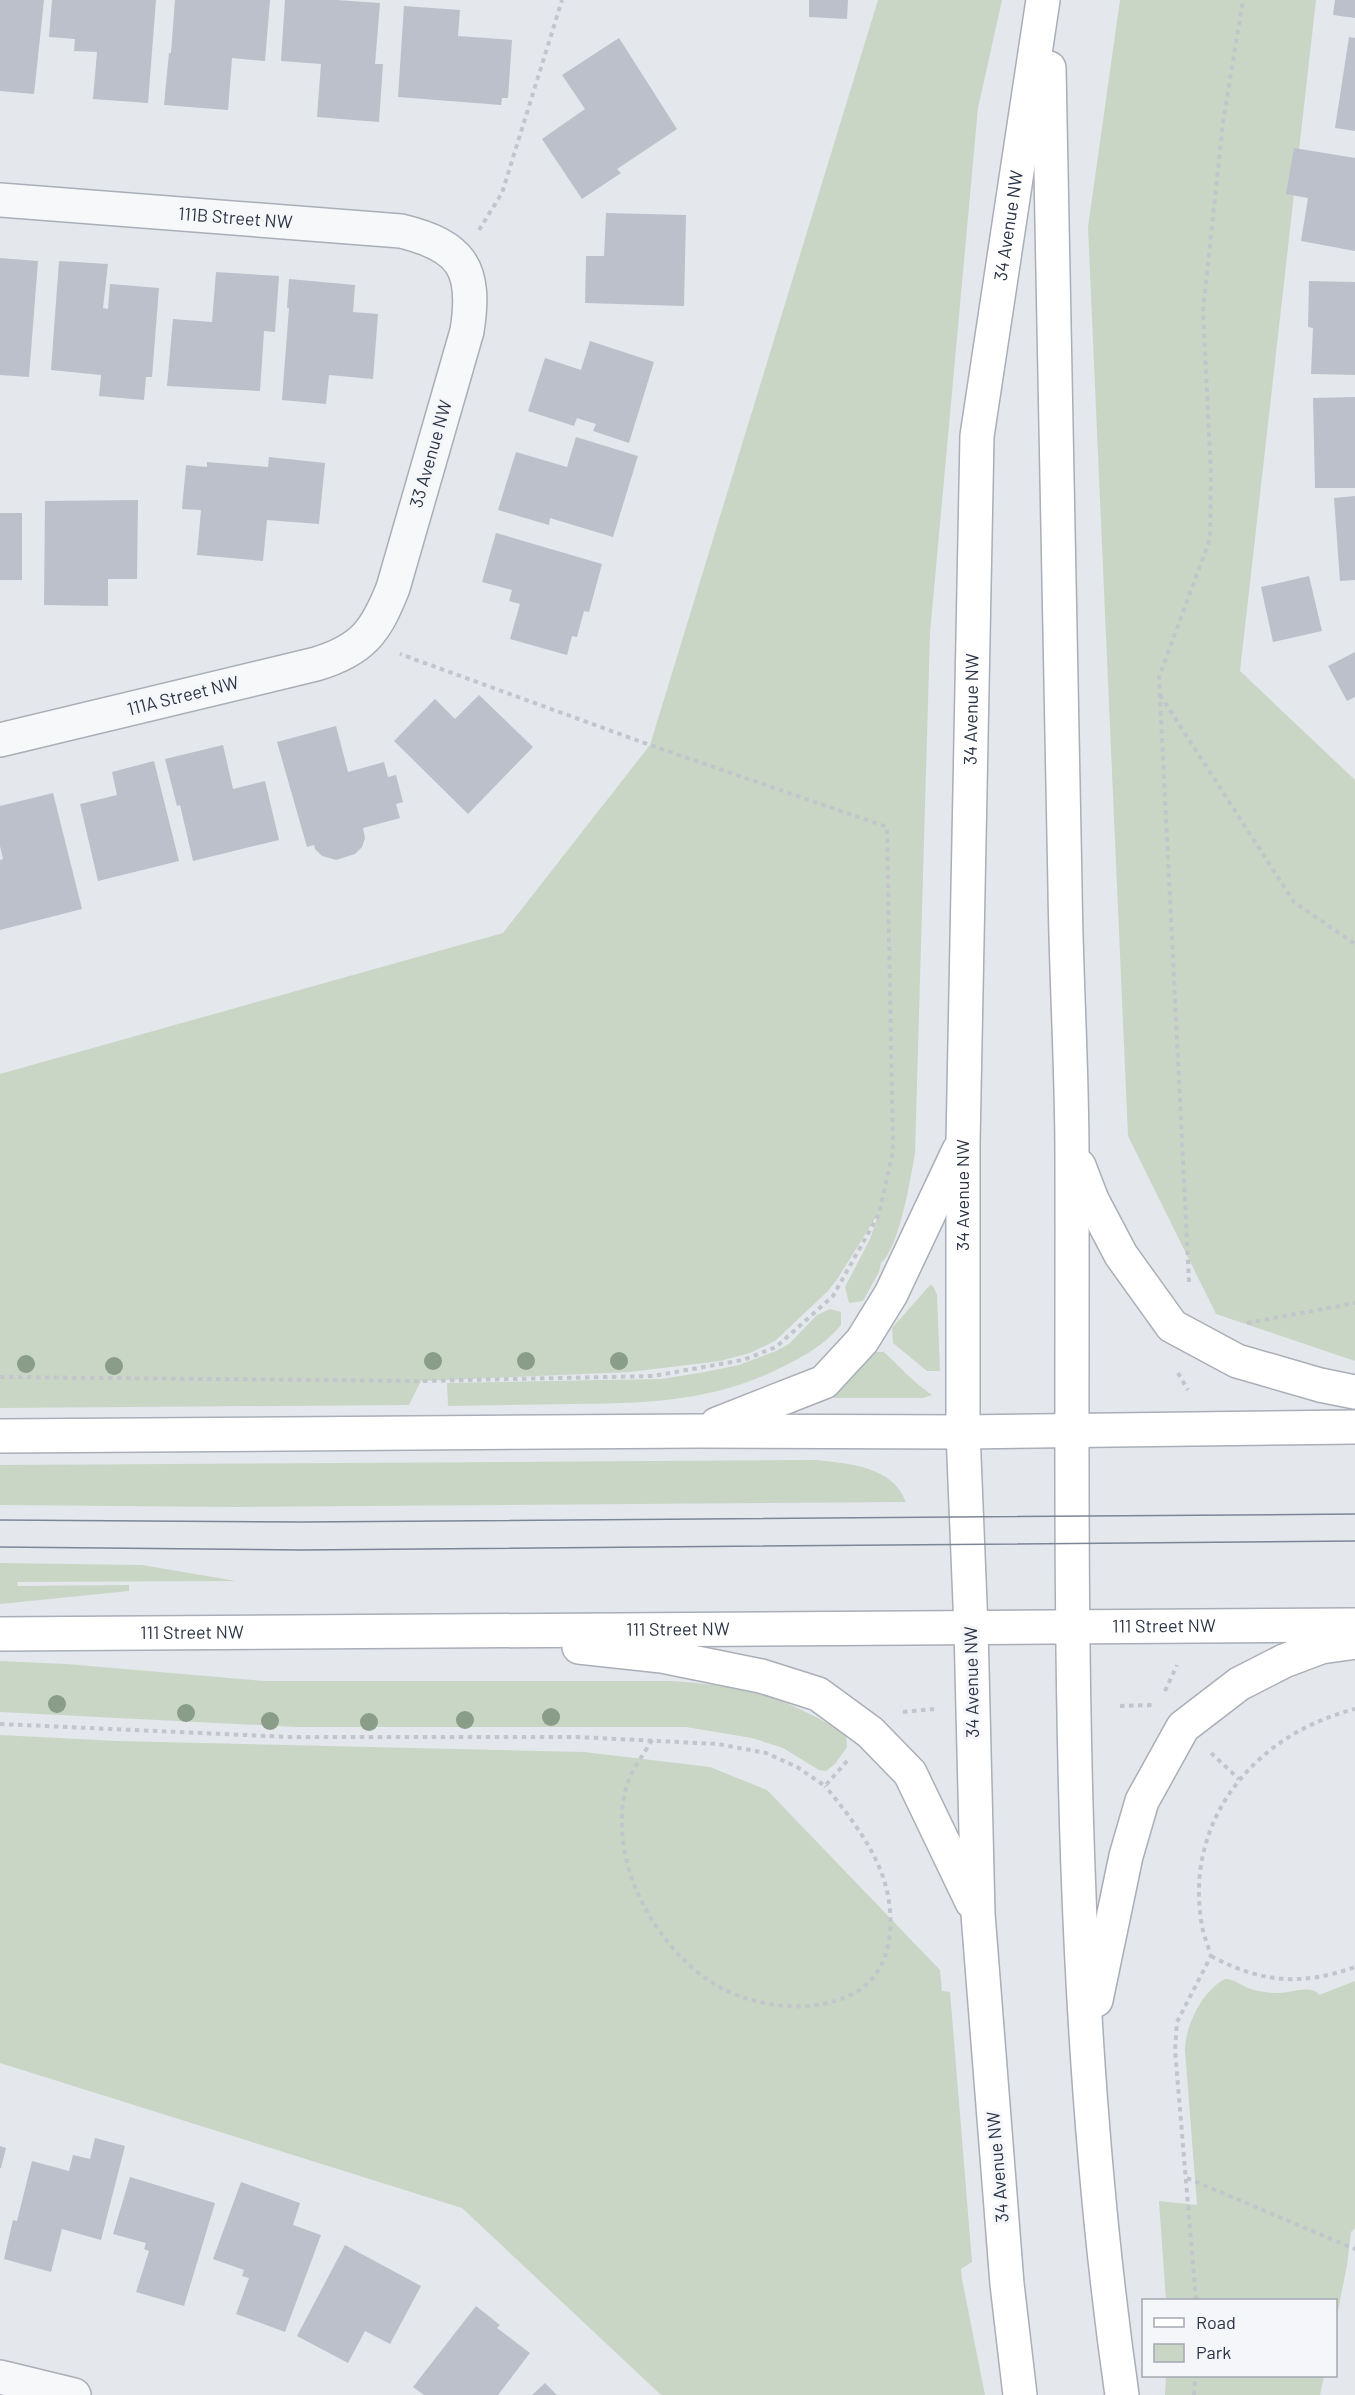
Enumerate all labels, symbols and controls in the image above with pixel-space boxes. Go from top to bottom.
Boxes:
street label: 34 Avenue NW [989,168,1027,282]
street label: 111B Street NW [177,202,294,233]
street label: 33 Avenue NW [404,397,456,510]
street label: 34 Avenue NW [958,653,983,765]
street label: 111A Street NW [125,670,241,720]
street label: 34 Avenue NW [951,1139,973,1251]
street label: 111 Street NW [1112,1614,1216,1637]
street label: 111 Street NW [626,1617,730,1640]
street label: 111 Street NW [140,1620,244,1643]
street label: 34 Avenue NW [959,1626,983,1738]
street label: 34 Avenue NW [981,2110,1013,2224]
legend [1142,2299,1337,2377]
text: Road [1196,2311,1236,2333]
text: Park [1196,2341,1231,2363]

